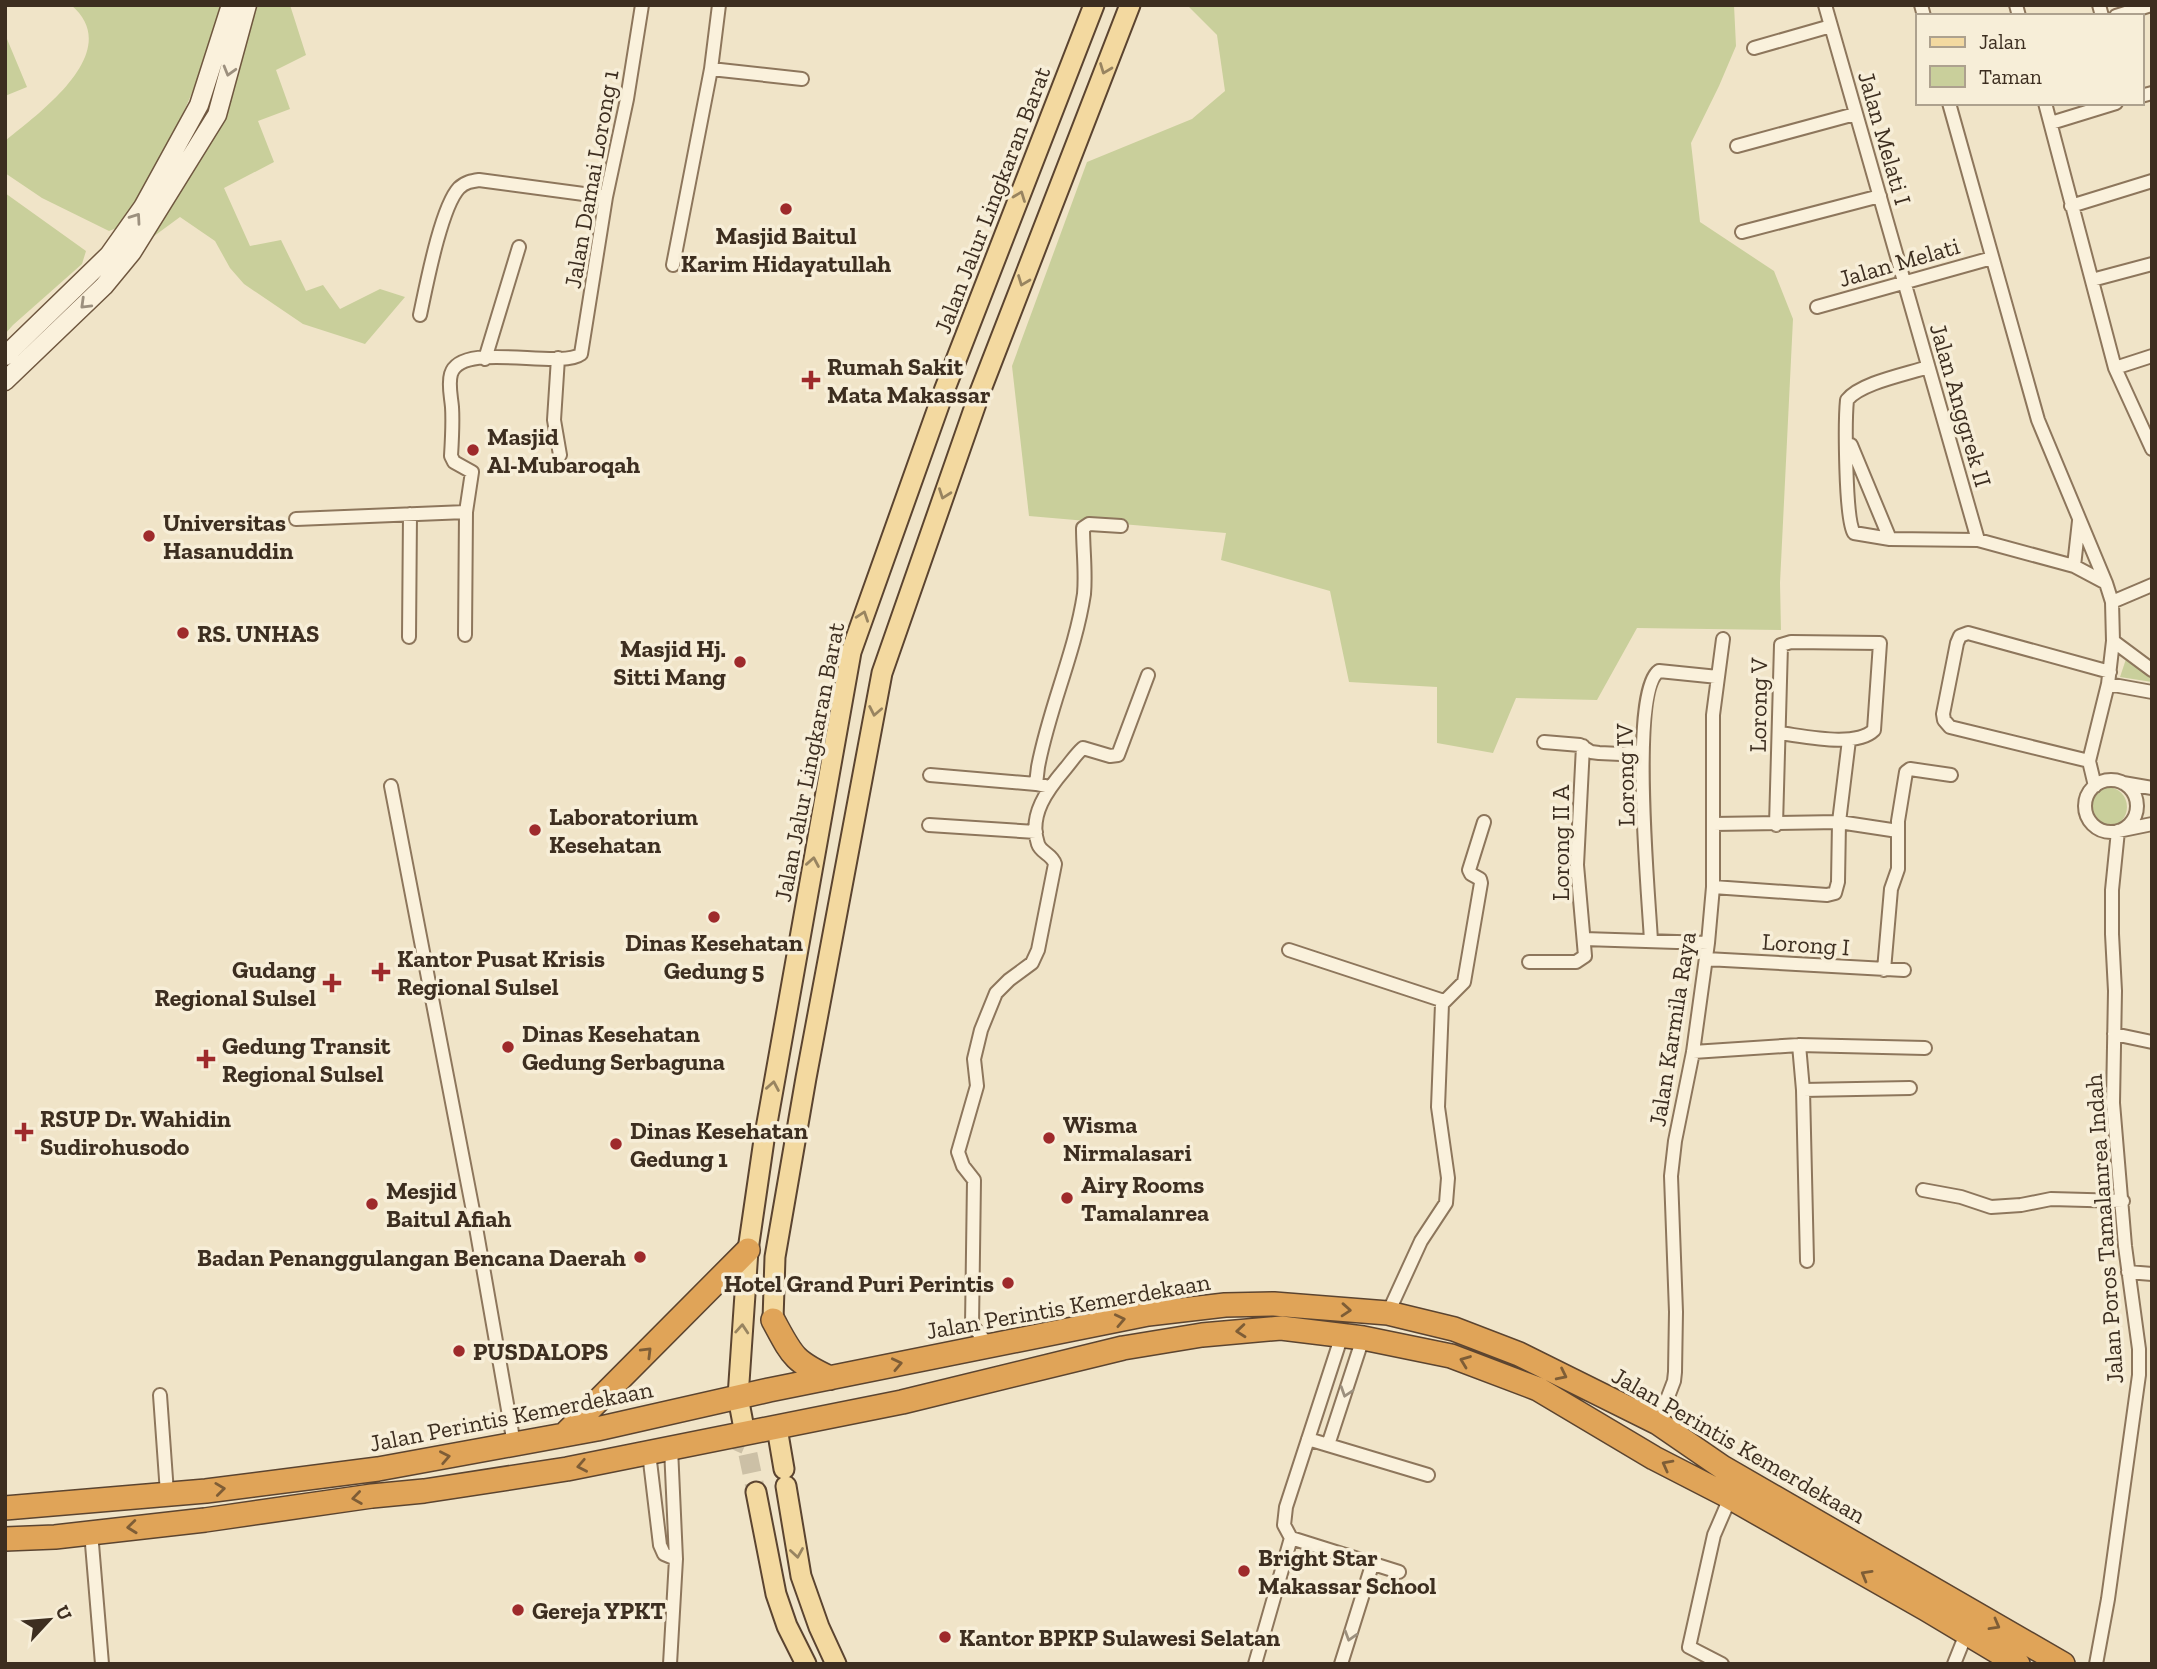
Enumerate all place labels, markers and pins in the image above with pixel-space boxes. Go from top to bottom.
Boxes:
marker: Masjid Baitul Karim Hidayatullah [778,201,794,217]
place label: Masjid Baitul Karim Hidayatullah [681,221,891,278]
place label: Rumah Sakit Mata Makassar [827,352,991,409]
marker: Rumah Sakit Mata Makassar [801,370,821,390]
place label: Masjid Al-Mubaroqah [487,422,640,479]
marker: Masjid Al-Mubaroqah [465,442,481,458]
place label: Universitas Hasanuddin [163,508,293,565]
marker: Universitas Hasanuddin [141,528,157,544]
place label: RS. UNHAS [197,619,319,648]
marker: RS. UNHAS [175,625,191,641]
place label: Masjid Hj. Sitti Mang [613,634,726,691]
marker: Masjid Hj. Sitti Mang [732,654,748,670]
place label: Laboratorium Kesehatan [549,802,698,859]
marker: Laboratorium Kesehatan [527,822,543,838]
marker: Dinas Kesehatan Gedung 5 [706,909,722,925]
place label: Dinas Kesehatan Gedung 5 [625,928,803,985]
place label: Kantor Pusat Krisis Regional Sulsel [397,944,605,1001]
place label: Gudang Regional Sulsel [155,955,316,1012]
marker: Kantor Pusat Krisis Regional Sulsel [371,962,391,982]
marker: Gudang Regional Sulsel [322,973,342,993]
place label: Dinas Kesehatan Gedung Serbaguna [522,1019,725,1076]
place label: Gedung Transit Regional Sulsel [222,1031,391,1088]
marker: Dinas Kesehatan Gedung Serbaguna [500,1039,516,1055]
marker: Gedung Transit Regional Sulsel [196,1049,216,1069]
place label: RSUP Dr. Wahidin Sudirohusodo [40,1104,231,1161]
place label: Wisma Nirmalasari [1063,1110,1192,1167]
place label: Dinas Kesehatan Gedung 1 [630,1116,808,1173]
marker: RSUP Dr. Wahidin Sudirohusodo [14,1122,34,1142]
marker: Wisma Nirmalasari [1041,1130,1057,1146]
marker: Dinas Kesehatan Gedung 1 [608,1136,624,1152]
place label: Airy Rooms Tamalanrea [1081,1170,1209,1227]
place label: Mesjid Baitul Afiah [386,1176,511,1233]
marker: Airy Rooms Tamalanrea [1059,1190,1075,1206]
marker: Mesjid Baitul Afiah [364,1196,380,1212]
place label: Badan Penanggulangan Bencana Daerah [197,1243,626,1272]
marker: Badan Penanggulangan Bencana Daerah [632,1249,648,1265]
place label: Hotel Grand Puri Perintis [724,1269,994,1298]
marker: Hotel Grand Puri Perintis [1000,1275,1016,1291]
place label: PUSDALOPS [473,1337,608,1366]
marker: PUSDALOPS [451,1343,467,1359]
place label: Bright Star Makassar School [1258,1543,1437,1600]
marker: Bright Star Makassar School [1236,1563,1252,1579]
place label: Gereja YPKT [532,1596,666,1625]
marker: Gereja YPKT [510,1602,526,1618]
place label: Kantor BPKP Sulawesi Selatan [959,1623,1280,1652]
marker: Kantor BPKP Sulawesi Selatan [937,1629,953,1645]

